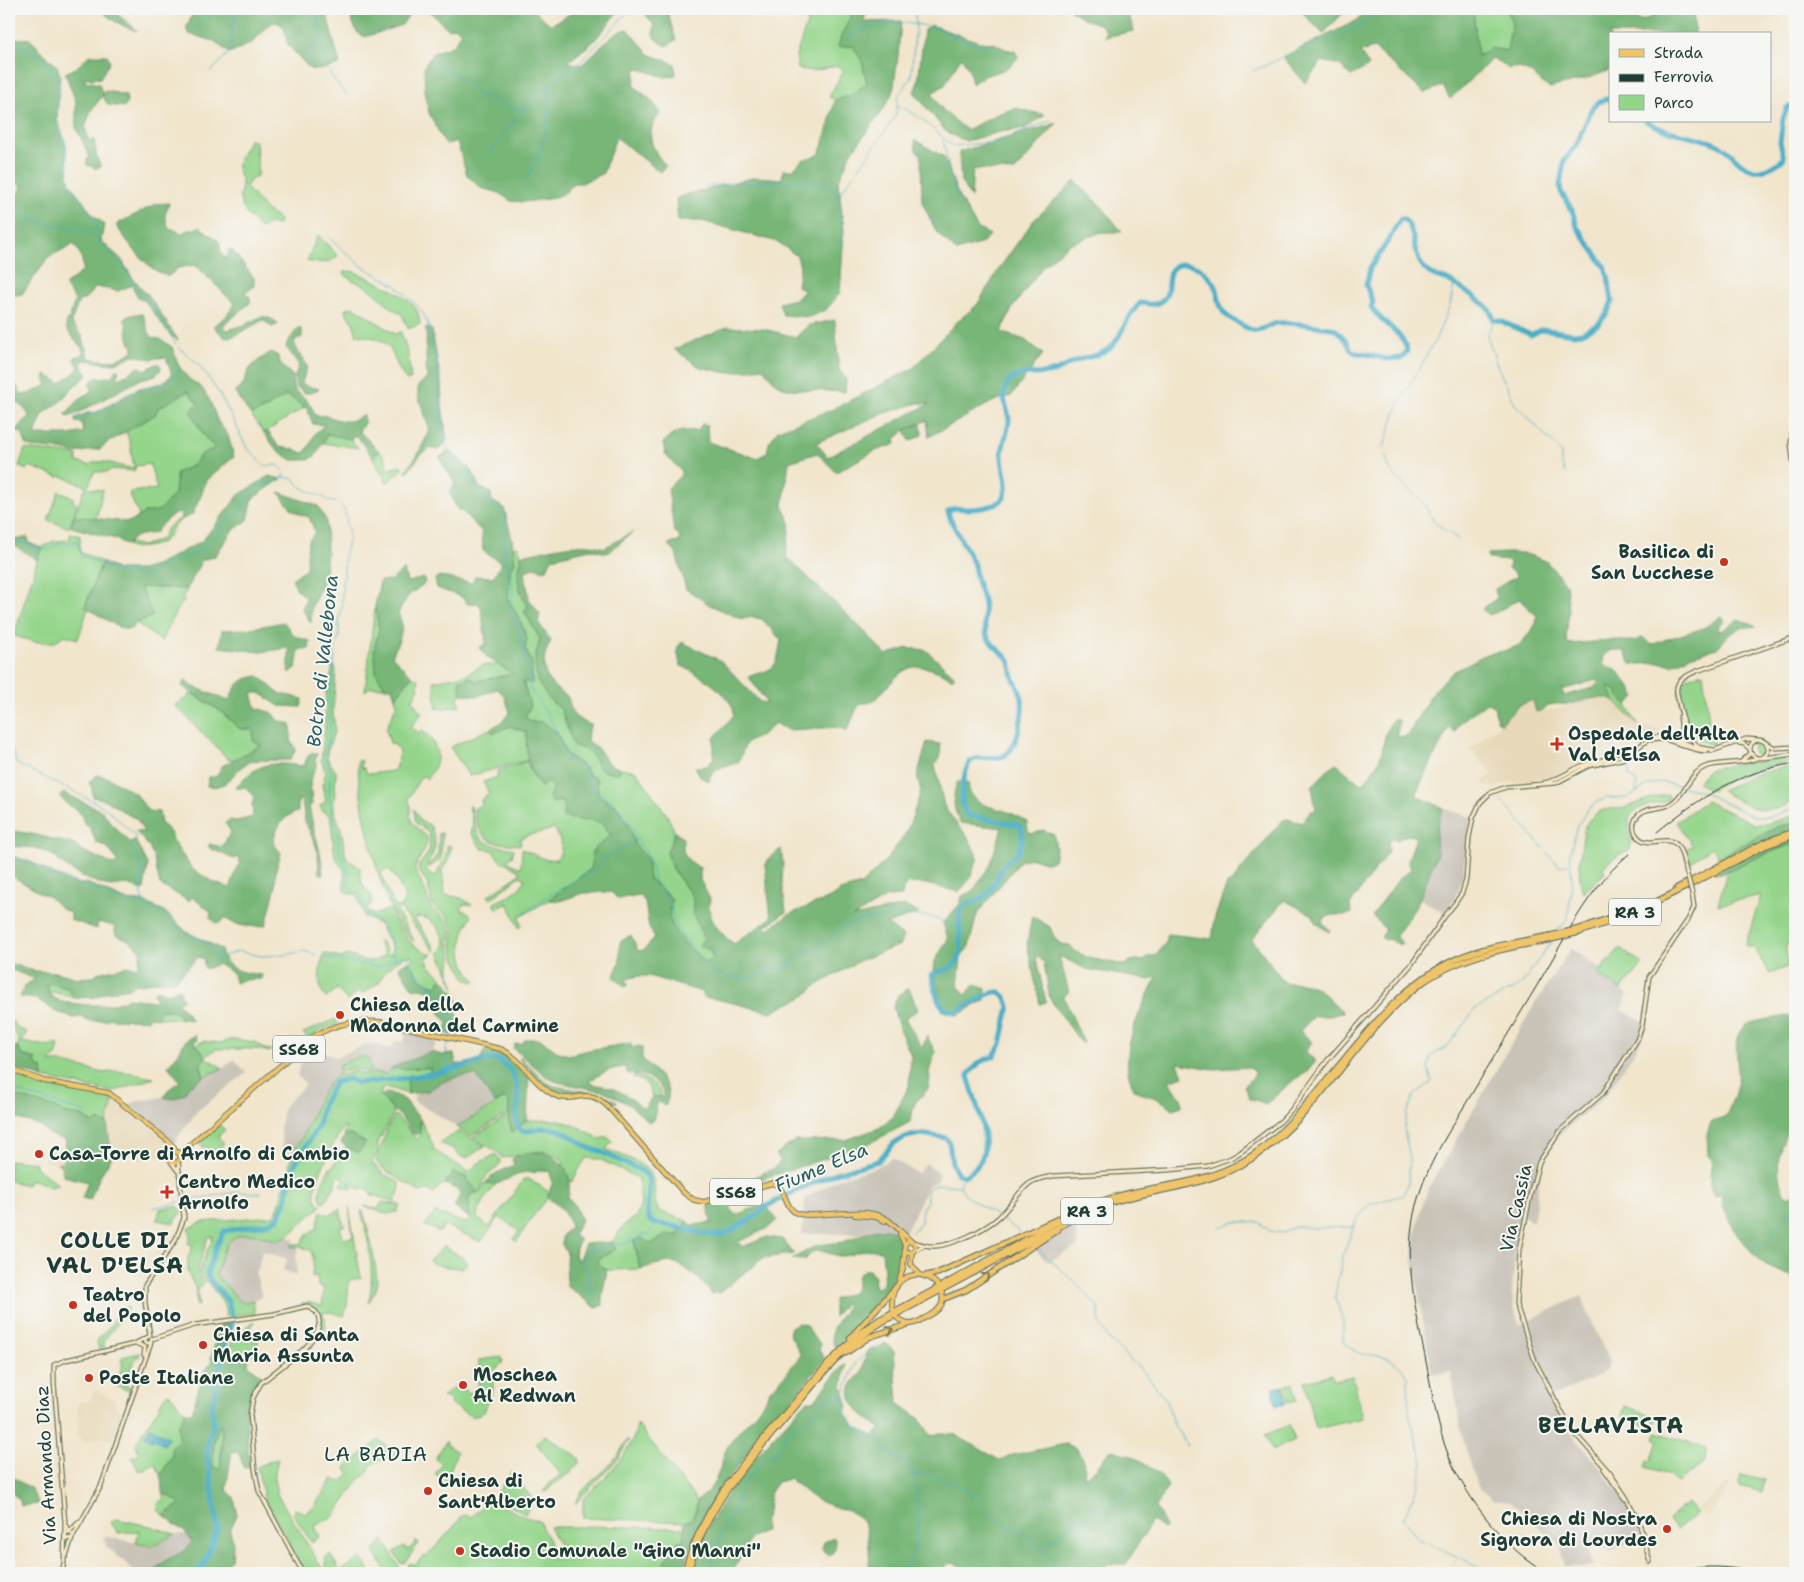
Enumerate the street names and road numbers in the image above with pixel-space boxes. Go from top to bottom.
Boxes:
road number: RA 3 [1609,899,1661,926]
road number: SS68 [273,1036,325,1062]
street label: Via Cassia [1494,1162,1538,1254]
road number: SS68 [710,1178,762,1206]
road number: RA 3 [1061,1198,1113,1224]
street label: Via Armando Diaz [30,1385,62,1545]

